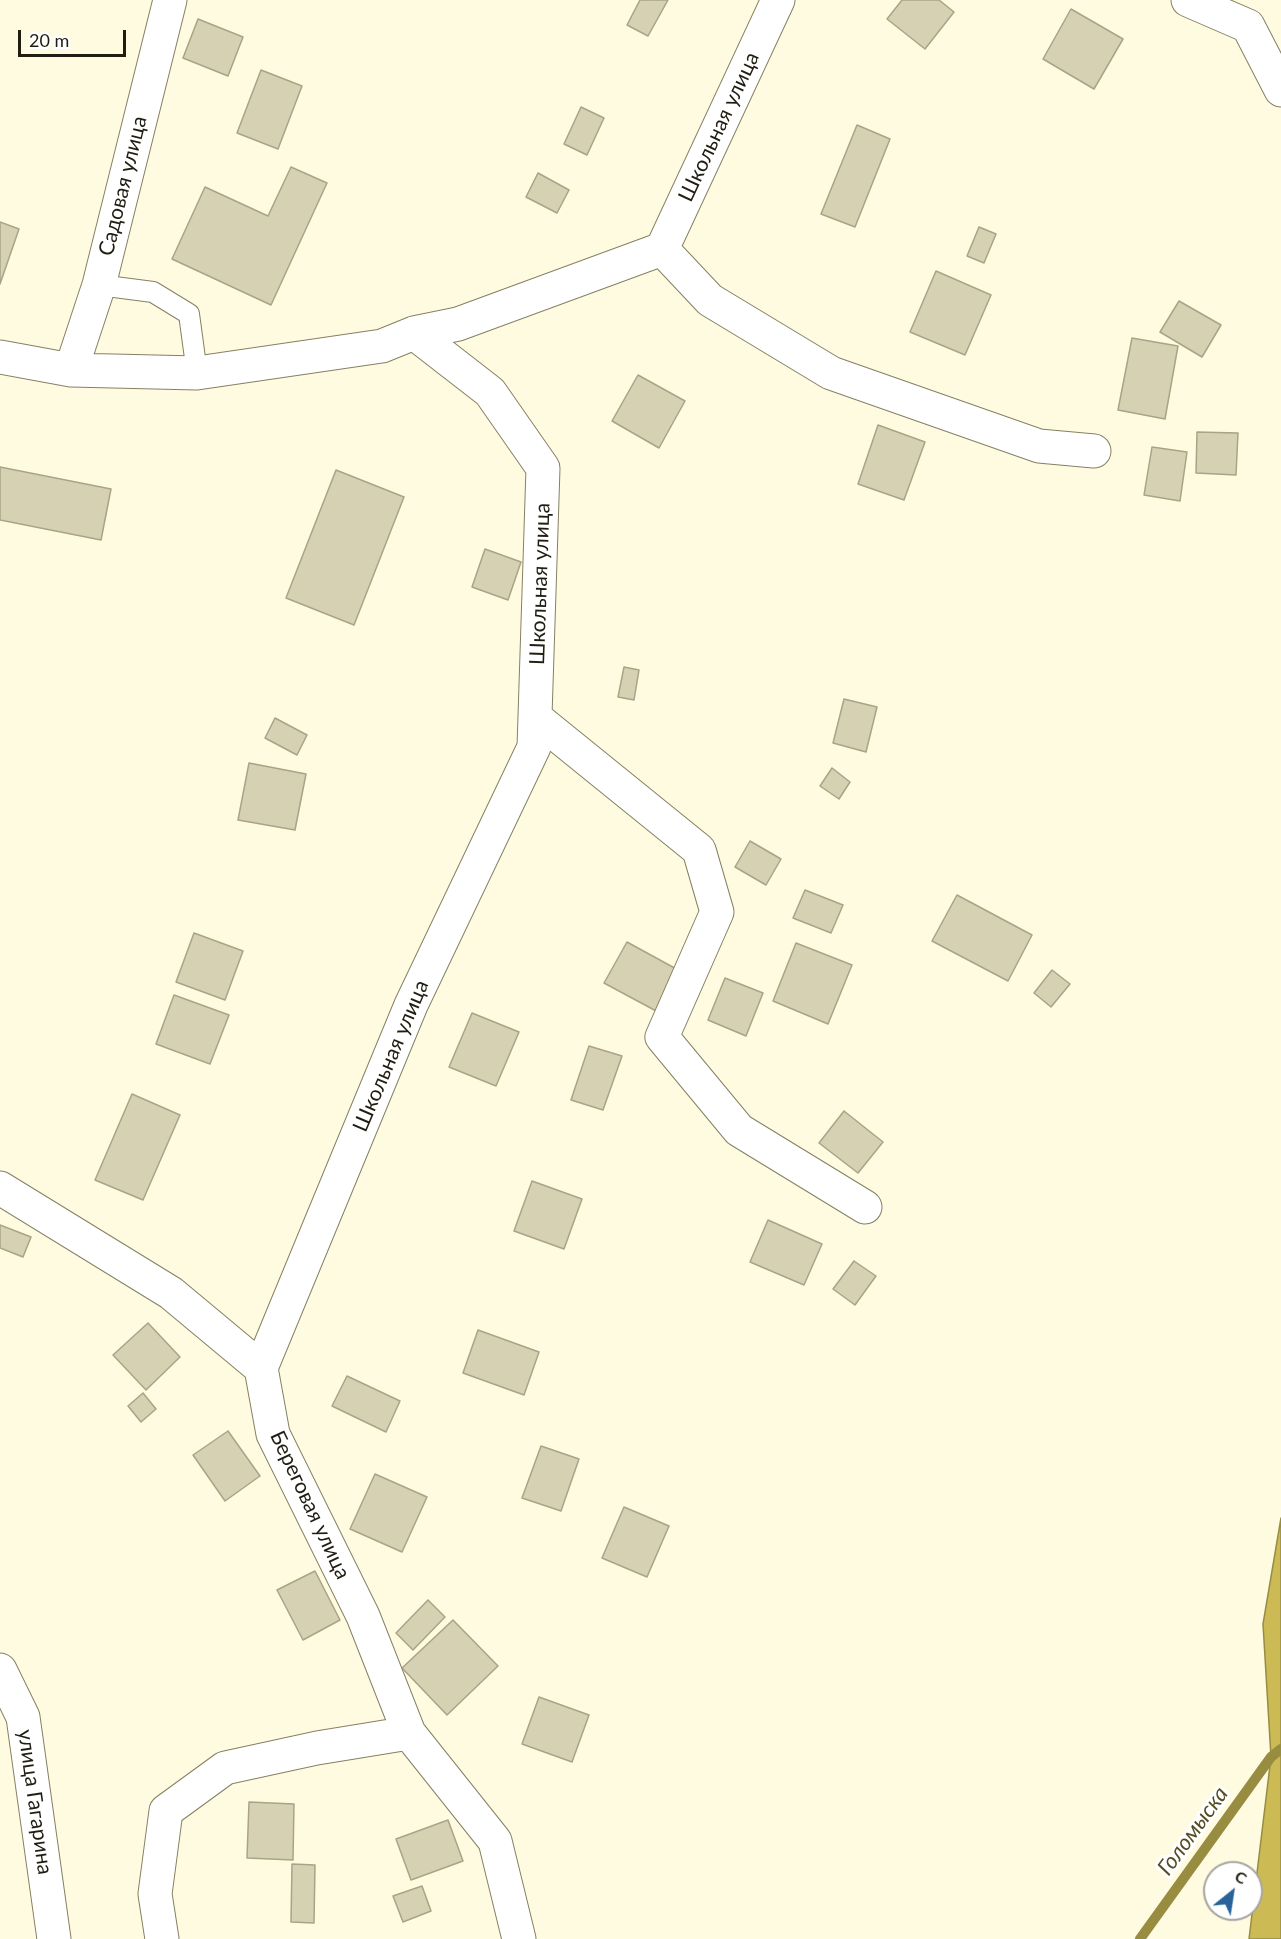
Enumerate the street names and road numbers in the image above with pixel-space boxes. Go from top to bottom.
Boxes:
street label: Школьная улица [673,48,765,206]
street label: Садовая улица [93,114,153,258]
street label: Школьная улица [525,503,555,665]
street label: Школьная улица [348,976,434,1136]
street label: Береговая улица [265,1427,355,1583]
street label: улица Гагарина [12,1728,58,1876]

